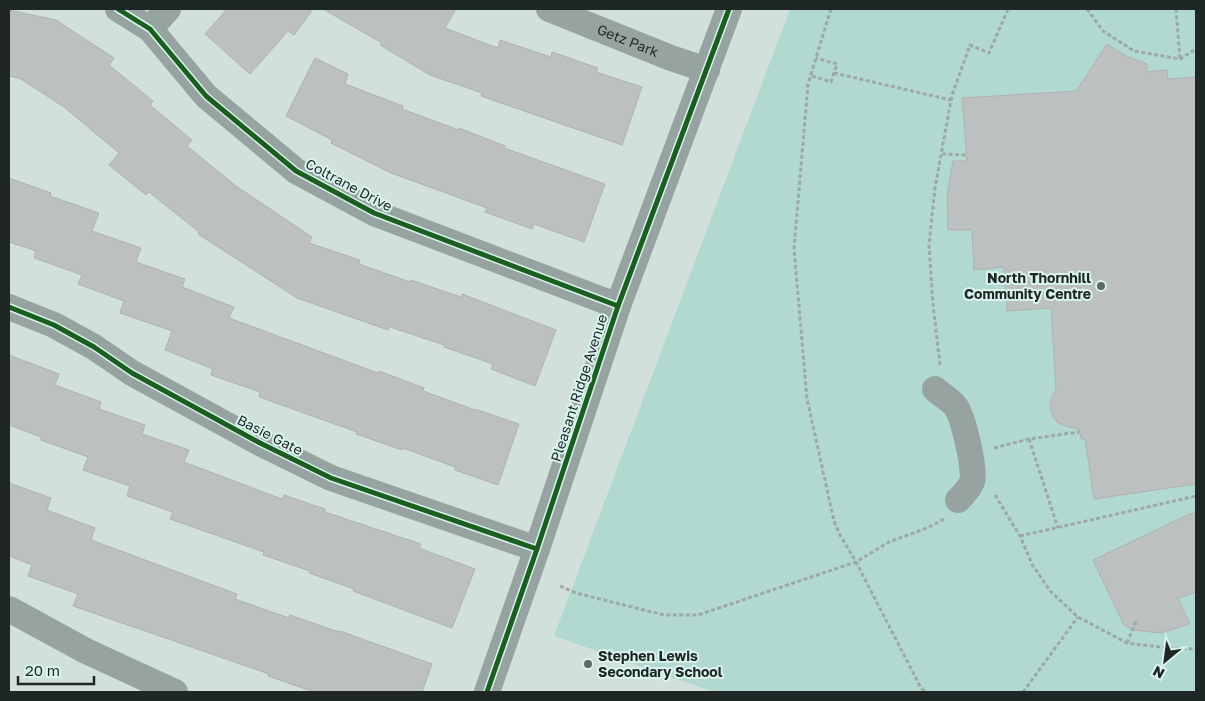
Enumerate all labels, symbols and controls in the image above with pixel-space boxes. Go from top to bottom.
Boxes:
street label: Getz Park [595,20,661,60]
street label: Coltrane Drive [303,155,396,215]
place label: North Thornhill Community Centre [964,269,1091,302]
marker: North Thornhill Community Centre [1095,280,1107,292]
street label: Pleasant Ridge Avenue [547,312,610,464]
street label: Basie Gate [235,411,306,458]
north arrow [1140,636,1190,686]
place label: Stephen Lewis Secondary School [598,647,723,680]
scale bar [18,654,94,686]
marker: Stephen Lewis Secondary School [582,658,594,670]
text: 20 m [25,661,60,679]
text: N [1150,663,1167,683]

